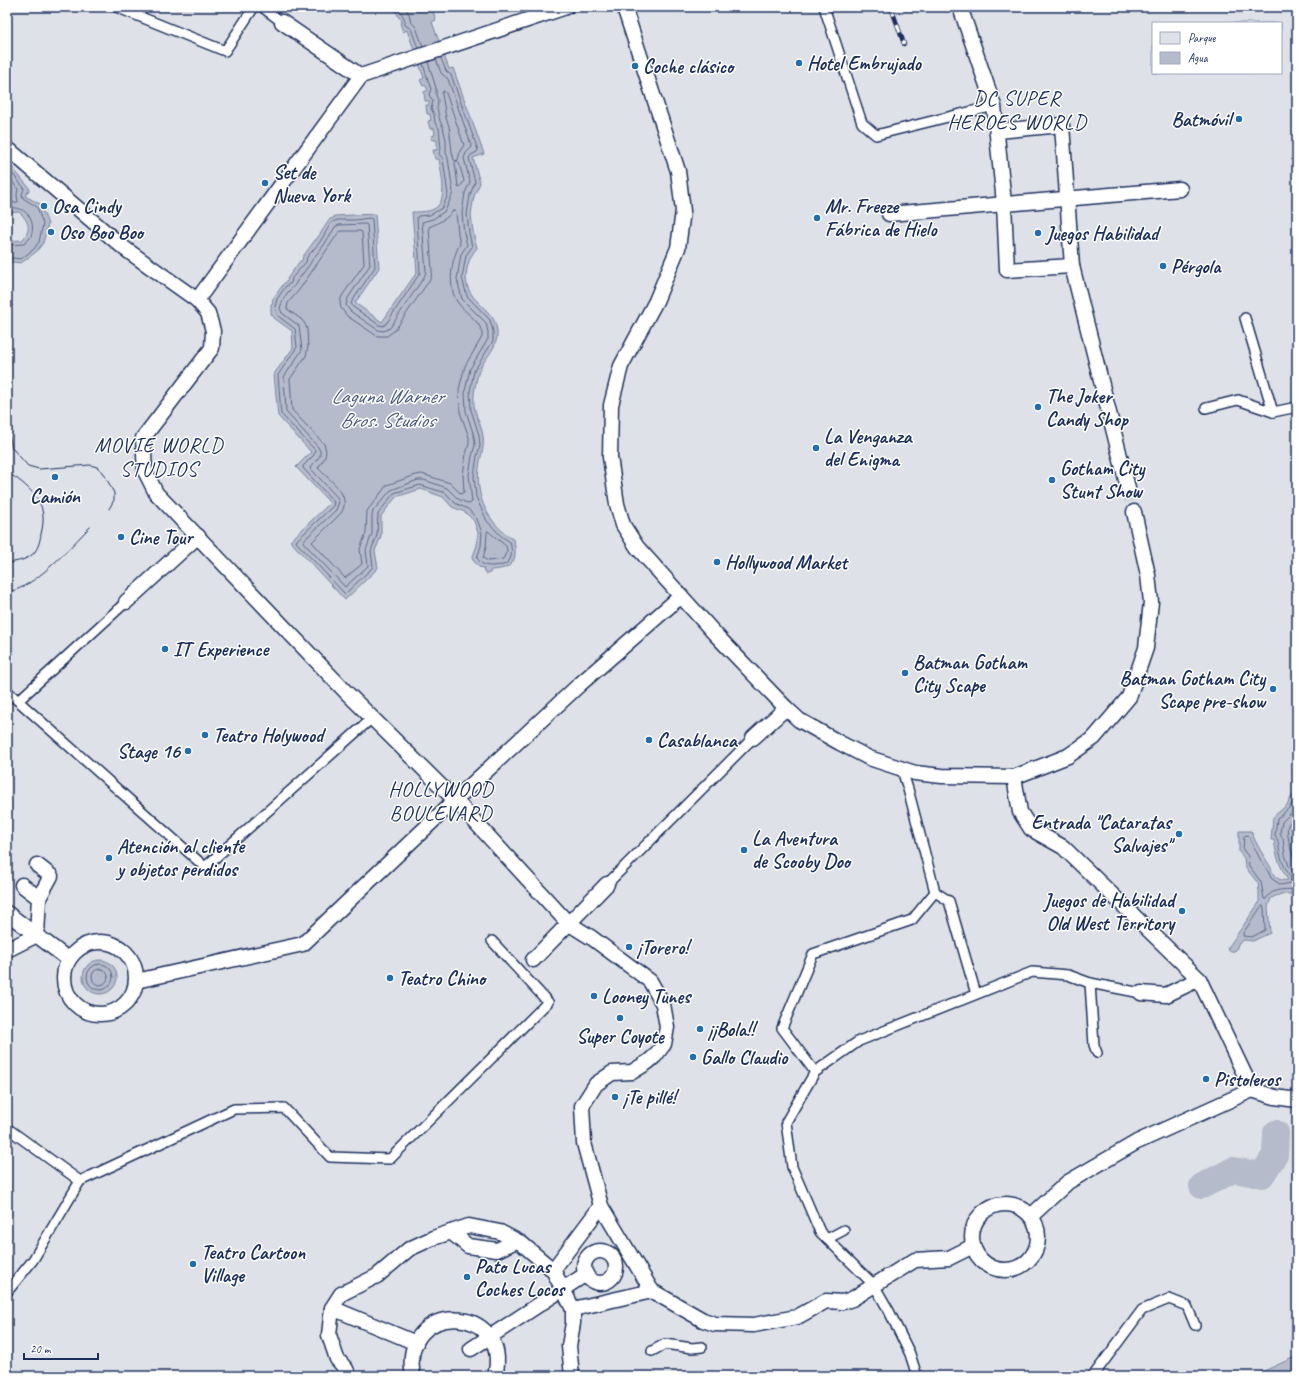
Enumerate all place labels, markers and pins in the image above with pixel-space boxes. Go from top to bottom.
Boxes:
place label: Hotel Embrujado [807,51,922,76]
place label: Coche clásico [643,54,735,79]
marker: Hotel Embrujado [794,58,804,68]
marker: Coche clásico [630,61,640,71]
place label: Batmóvil [1171,107,1234,132]
marker: Batmóvil [1234,114,1244,124]
place label: Set de Nueva York [273,160,352,208]
marker: Set de Nueva York [260,178,270,188]
place label: Osa Cindy [52,194,123,219]
place label: Mr. Freeze Fábrica de Hielo [825,194,938,242]
marker: Osa Cindy [39,201,49,211]
marker: Mr. Freeze Fábrica de Hielo [812,213,822,223]
place label: Oso Boo Boo [59,220,145,245]
place label: Juegos Habilidad [1044,221,1162,246]
marker: Oso Boo Boo [46,227,56,237]
marker: Juegos Habilidad [1033,228,1043,238]
place label: Pérgola [1171,254,1222,279]
marker: Pérgola [1158,261,1168,271]
place label: The Joker Candy Shop [1046,384,1129,432]
marker: The Joker Candy Shop [1033,402,1043,412]
place label: La Venganza del Enigma [824,424,913,472]
marker: La Venganza del Enigma [811,443,821,453]
place label: Gotham City Stunt Show [1060,456,1147,504]
marker: Camión [50,472,60,482]
marker: Gotham City Stunt Show [1047,475,1057,485]
place label: Camión [30,484,81,509]
place label: Cine Tour [129,525,195,550]
marker: Cine Tour [116,532,126,542]
place label: Hollywood Market [725,550,849,575]
marker: Hollywood Market [712,557,722,567]
place label: IT Experience [173,637,270,662]
marker: IT Experience [160,644,170,654]
place label: Batman Gotham City Scape [913,650,1028,699]
place label: Batman Gotham City Scape pre-show [1120,666,1267,714]
marker: Batman Gotham City Scape [900,668,910,678]
marker: Batman Gotham City Scape pre-show [1268,684,1278,694]
place label: Teatro Holywood [213,723,327,748]
place label: Casablanca [657,728,739,753]
marker: Teatro Holywood [200,730,210,740]
marker: Casablanca [644,735,654,745]
place label: Stage 16 [117,739,182,764]
marker: Stage 16 [183,746,193,756]
place label: Entrada "Cataratas Salvajes" [1031,810,1175,858]
place label: La Aventura de Scooby Doo [752,826,852,874]
marker: Entrada "Cataratas Salvajes" [1174,829,1184,839]
place label: Atención al cliente y objetos perdidos [115,834,246,882]
marker: La Aventura de Scooby Doo [739,845,749,855]
marker: Atención al cliente y objetos perdidos [104,853,114,863]
place label: Juegos de Habilidad Old West Territory [1042,888,1178,936]
marker: Juegos de Habilidad Old West Territory [1177,906,1187,916]
place label: ¡Torero! [636,935,693,960]
marker: ¡Torero! [624,942,634,952]
place label: Teatro Chino [398,966,487,991]
marker: Teatro Chino [385,973,395,983]
place label: Looney Tunes [602,984,692,1010]
marker: Looney Tunes [589,991,599,1001]
marker: Super Coyote [615,1013,625,1023]
place label: ¡¡Bola!! [707,1017,759,1042]
place label: Super Coyote [576,1024,665,1049]
marker: ¡¡Bola!! [695,1024,705,1034]
place label: Gallo Claudio [701,1045,789,1070]
marker: Gallo Claudio [688,1052,698,1062]
place label: Pistoleros [1214,1067,1282,1092]
marker: Pistoleros [1201,1074,1211,1084]
place label: ¡Te pillé! [622,1085,680,1110]
marker: ¡Te pillé! [610,1092,620,1102]
place label: Teatro Cartoon Village [201,1240,306,1288]
place label: Pato Lucas Coches Locos [475,1254,566,1302]
marker: Teatro Cartoon Village [188,1259,198,1269]
marker: Pato Lucas Coches Locos [462,1272,472,1282]

